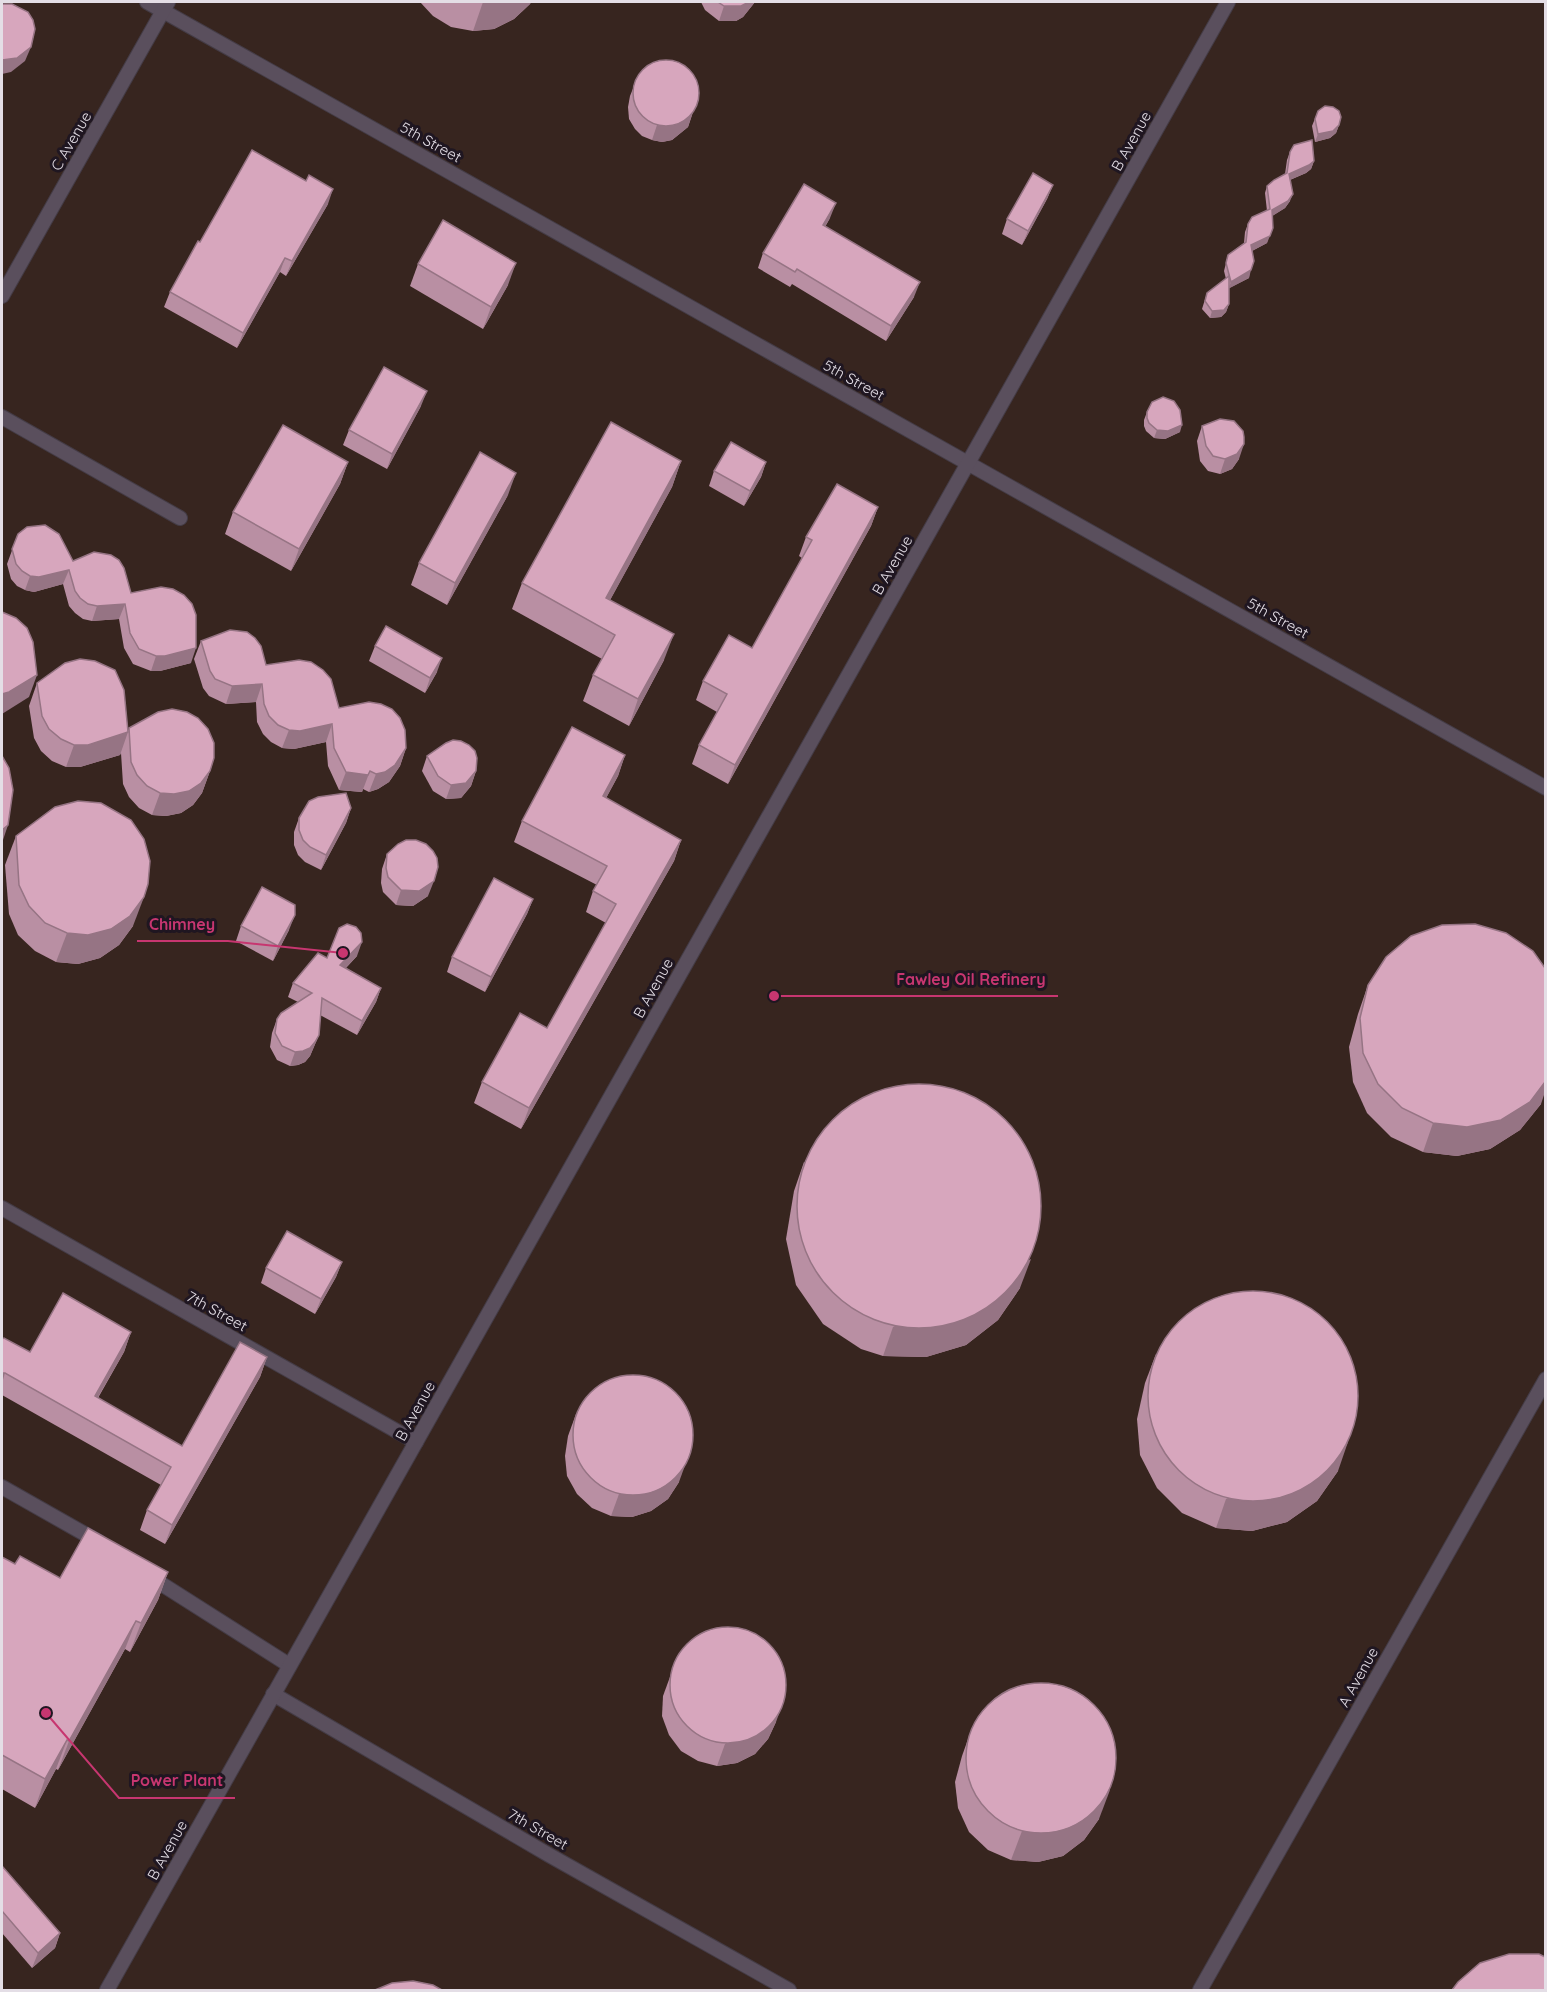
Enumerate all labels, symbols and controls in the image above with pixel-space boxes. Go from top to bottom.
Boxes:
street label: C Avenue [46,108,96,174]
street label: B Avenue [1107,108,1155,174]
street label: 5th Street [397,117,465,167]
street label: 5th Street [820,355,888,405]
street label: B Avenue [867,532,917,598]
street label: 5th Street [1244,593,1312,643]
callout: Chimney [137,907,228,941]
text: Chimney [149,914,215,934]
street label: B Avenue [629,955,677,1021]
callout: Fawley Oil Refinery [885,962,1058,996]
text: Fawley Oil Refinery [896,969,1046,989]
street label: 7th Street [183,1287,251,1335]
street label: B Avenue [391,1378,439,1444]
street label: A Avenue [1334,1644,1382,1710]
callout: Power Plant [119,1764,235,1798]
text: Power Plant [131,1770,223,1790]
street label: 7th Street [505,1804,571,1854]
street label: B Avenue [143,1817,191,1883]

